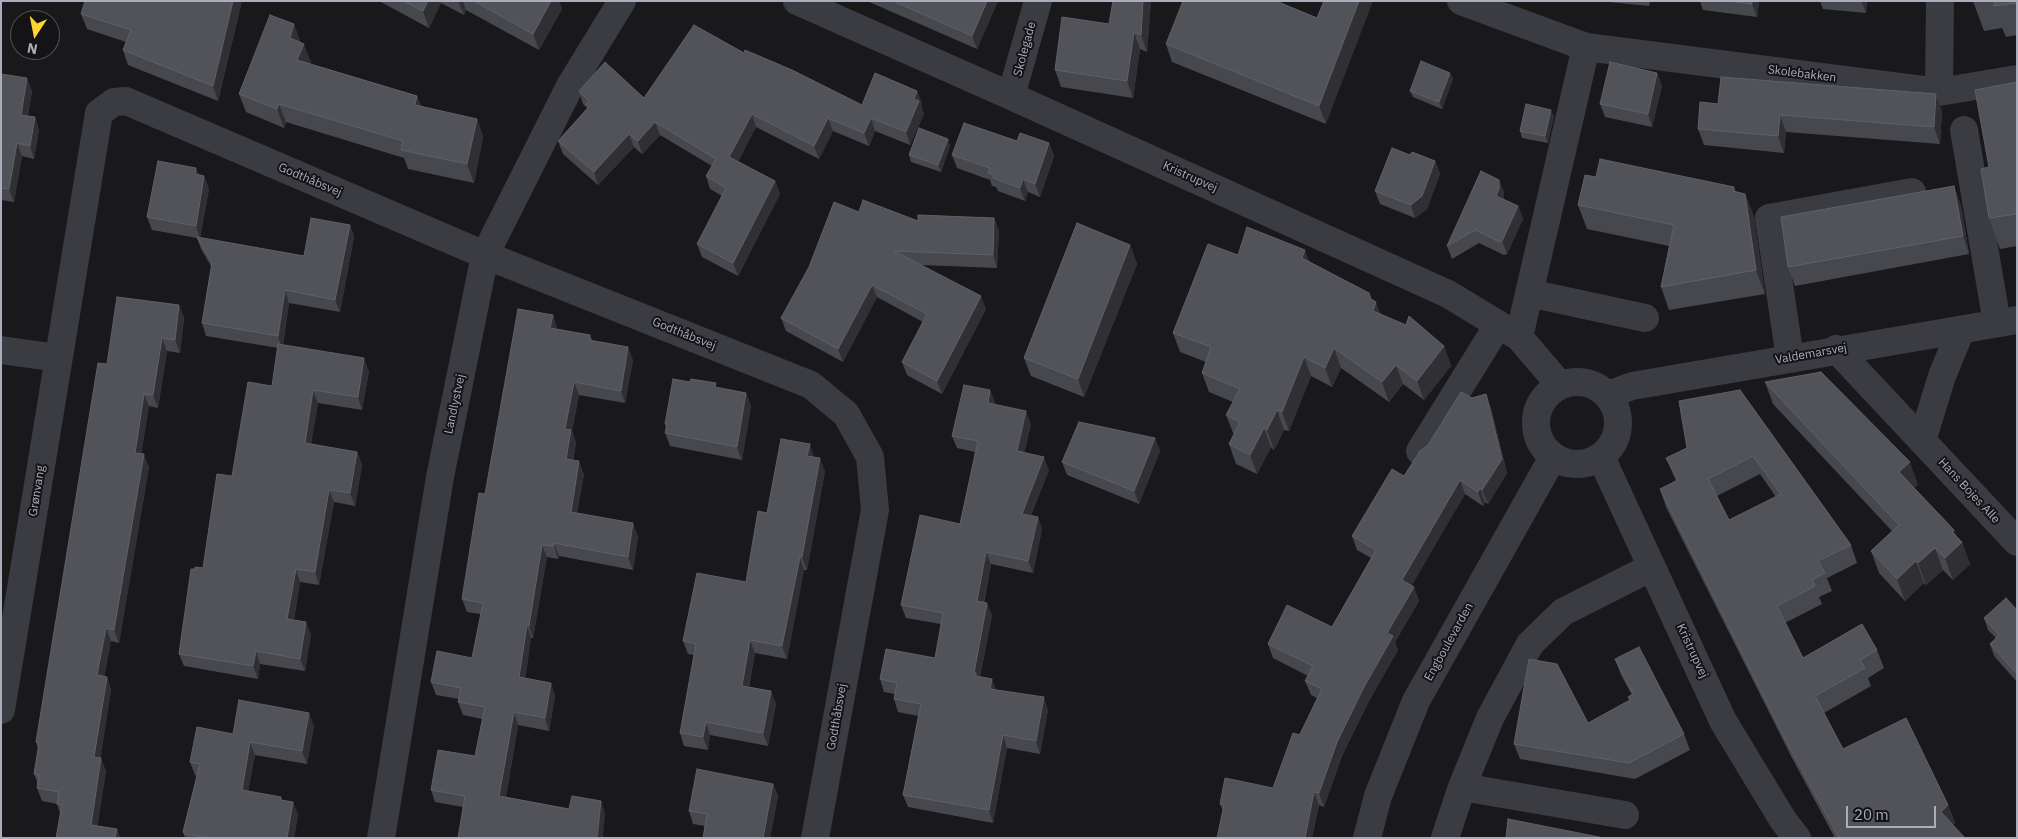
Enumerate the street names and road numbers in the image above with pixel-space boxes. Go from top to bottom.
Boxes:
street label: Skolegade [1011,20,1039,78]
street label: Skolebakken [1767,63,1837,85]
street label: Kristrupvej [1160,159,1220,195]
street label: Godthåbsvej [276,160,344,200]
street label: Godthåbsvej [650,315,718,353]
street label: Valdemarsvej [1774,341,1848,367]
street label: Landlystvej [442,373,468,435]
street label: Hans Bojes Alle [1935,455,2003,527]
street label: Grønvang [26,464,48,518]
street label: Engboulevarden [1422,600,1476,684]
street label: Kristrupvej [1673,622,1711,680]
street label: Godthåbsvej [824,683,850,751]

